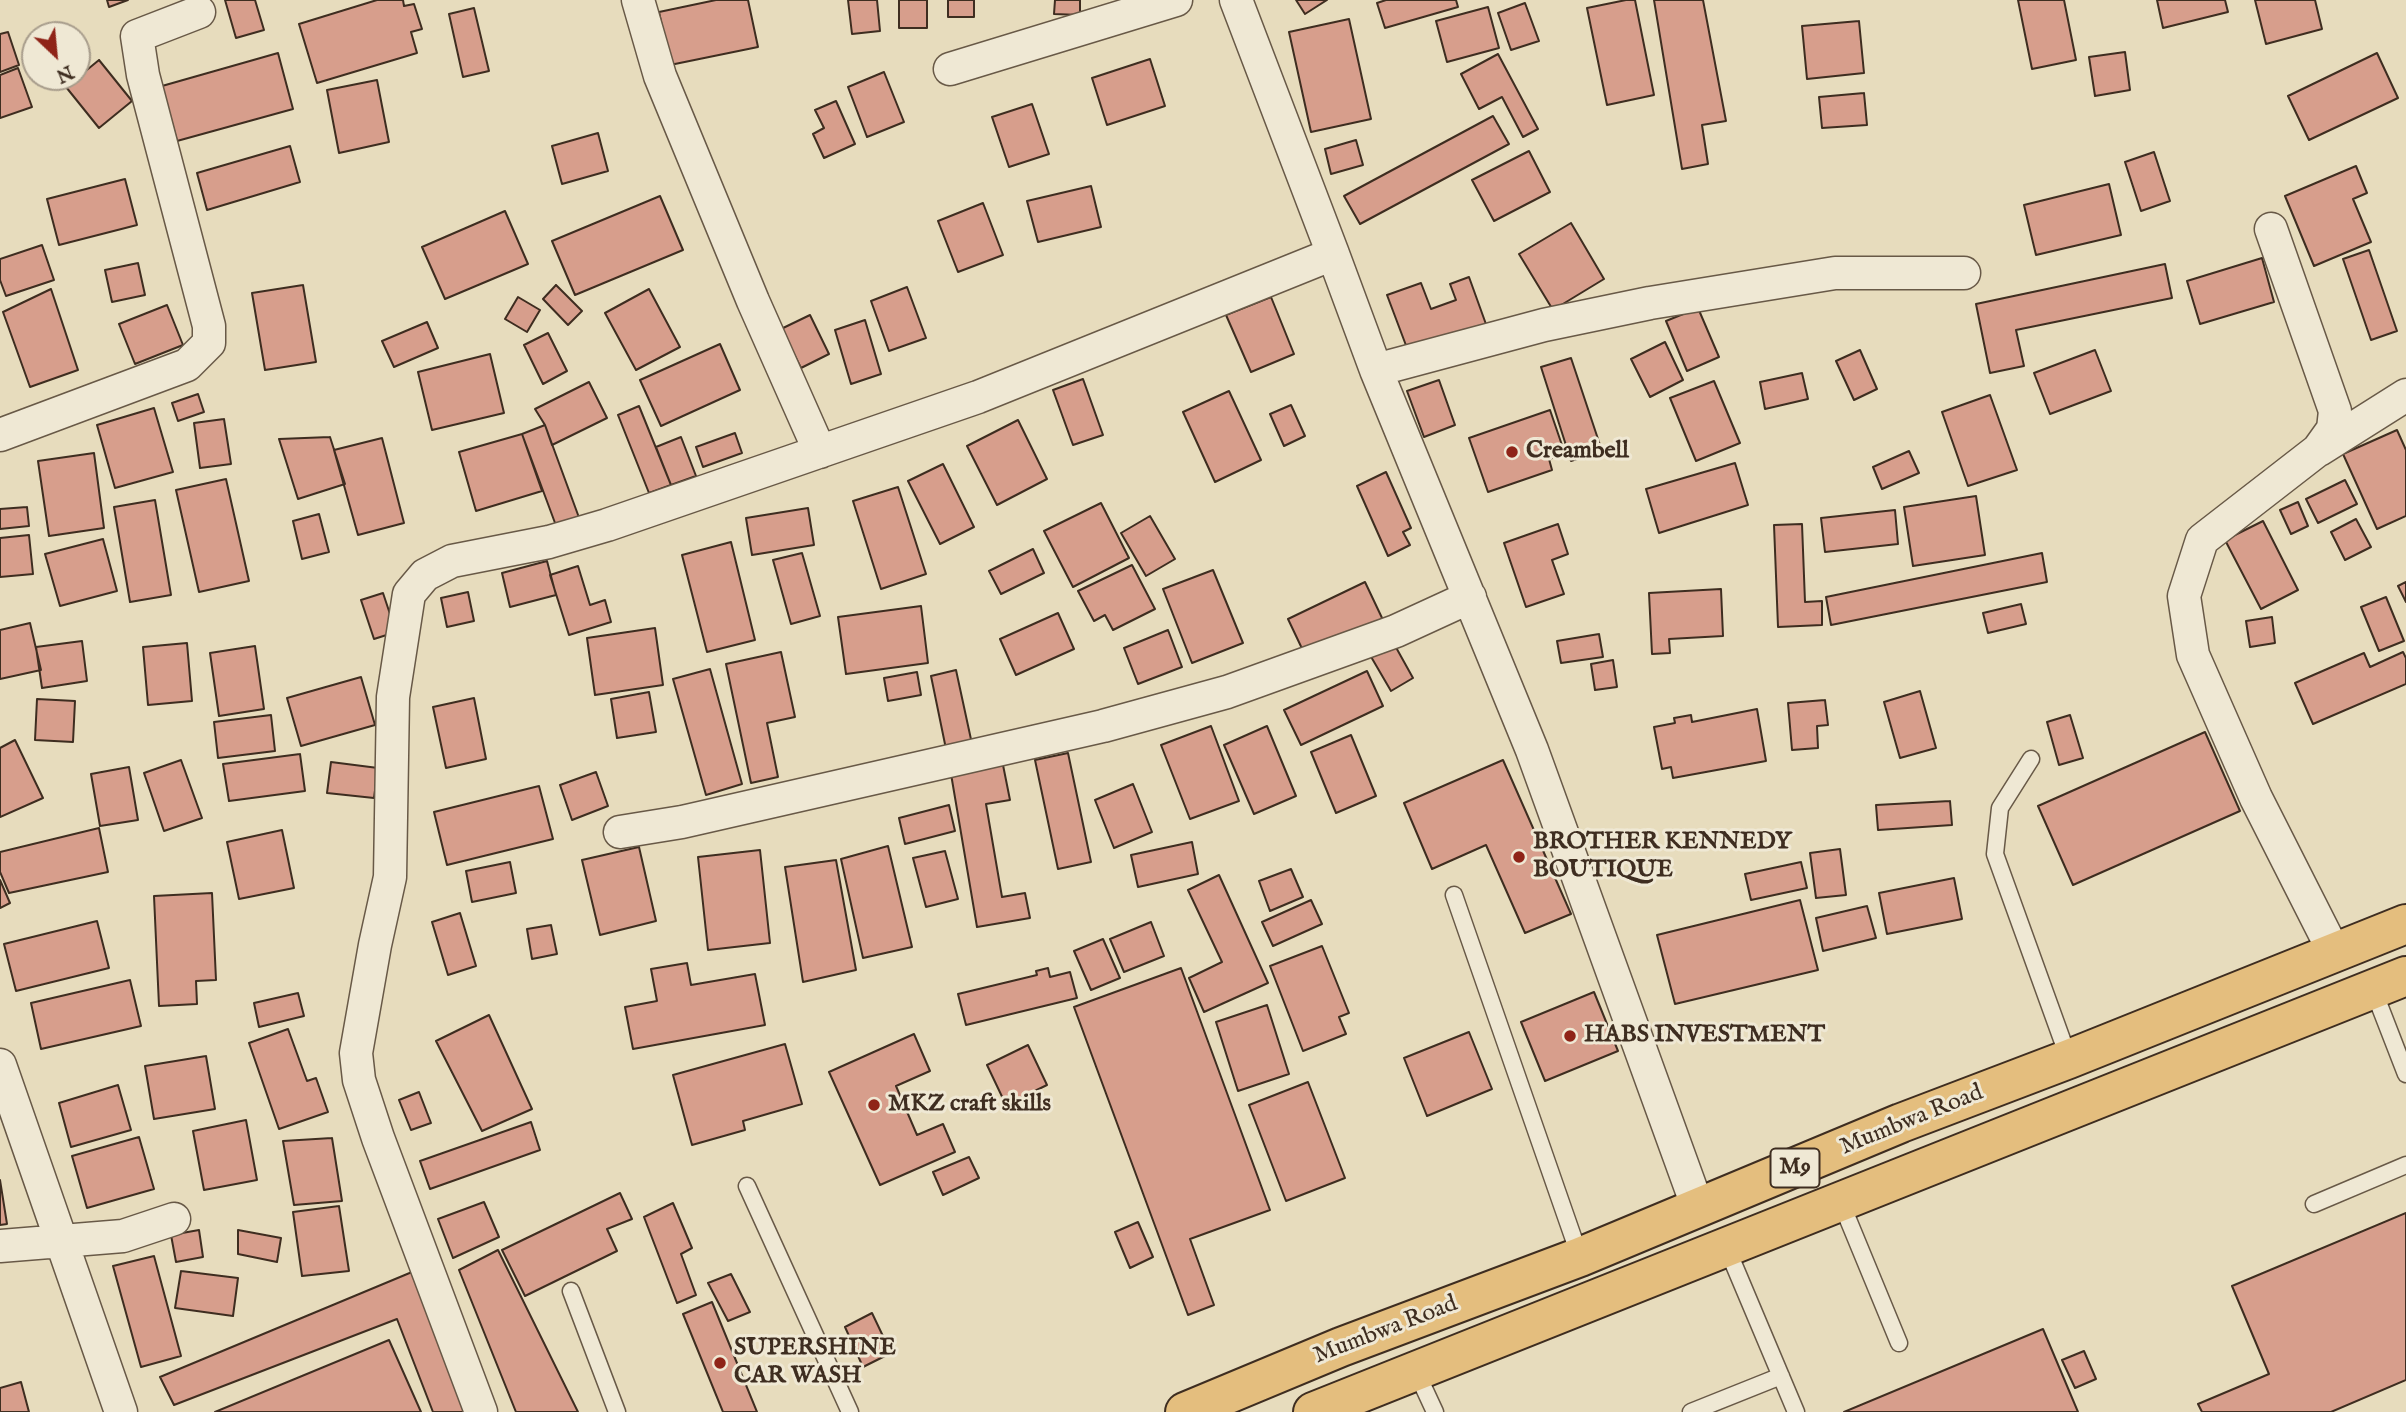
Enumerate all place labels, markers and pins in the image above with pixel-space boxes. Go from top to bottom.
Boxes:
place label: Creambell [1526,438,1629,466]
marker: Creambell [1504,444,1520,460]
place label: BROTHER KENNEDY BOUTIQUE [1533,829,1791,885]
marker: BROTHER KENNEDY BOUTIQUE [1511,849,1527,865]
place label: HABS INVESTMENT [1584,1022,1825,1050]
marker: HABS INVESTMENT [1562,1028,1578,1044]
place label: MKZ craft skills [888,1091,1051,1119]
marker: MKZ craft skills [866,1097,882,1113]
place label: SUPERSHINE CAR WASH [734,1335,896,1391]
marker: SUPERSHINE CAR WASH [712,1355,728,1371]

